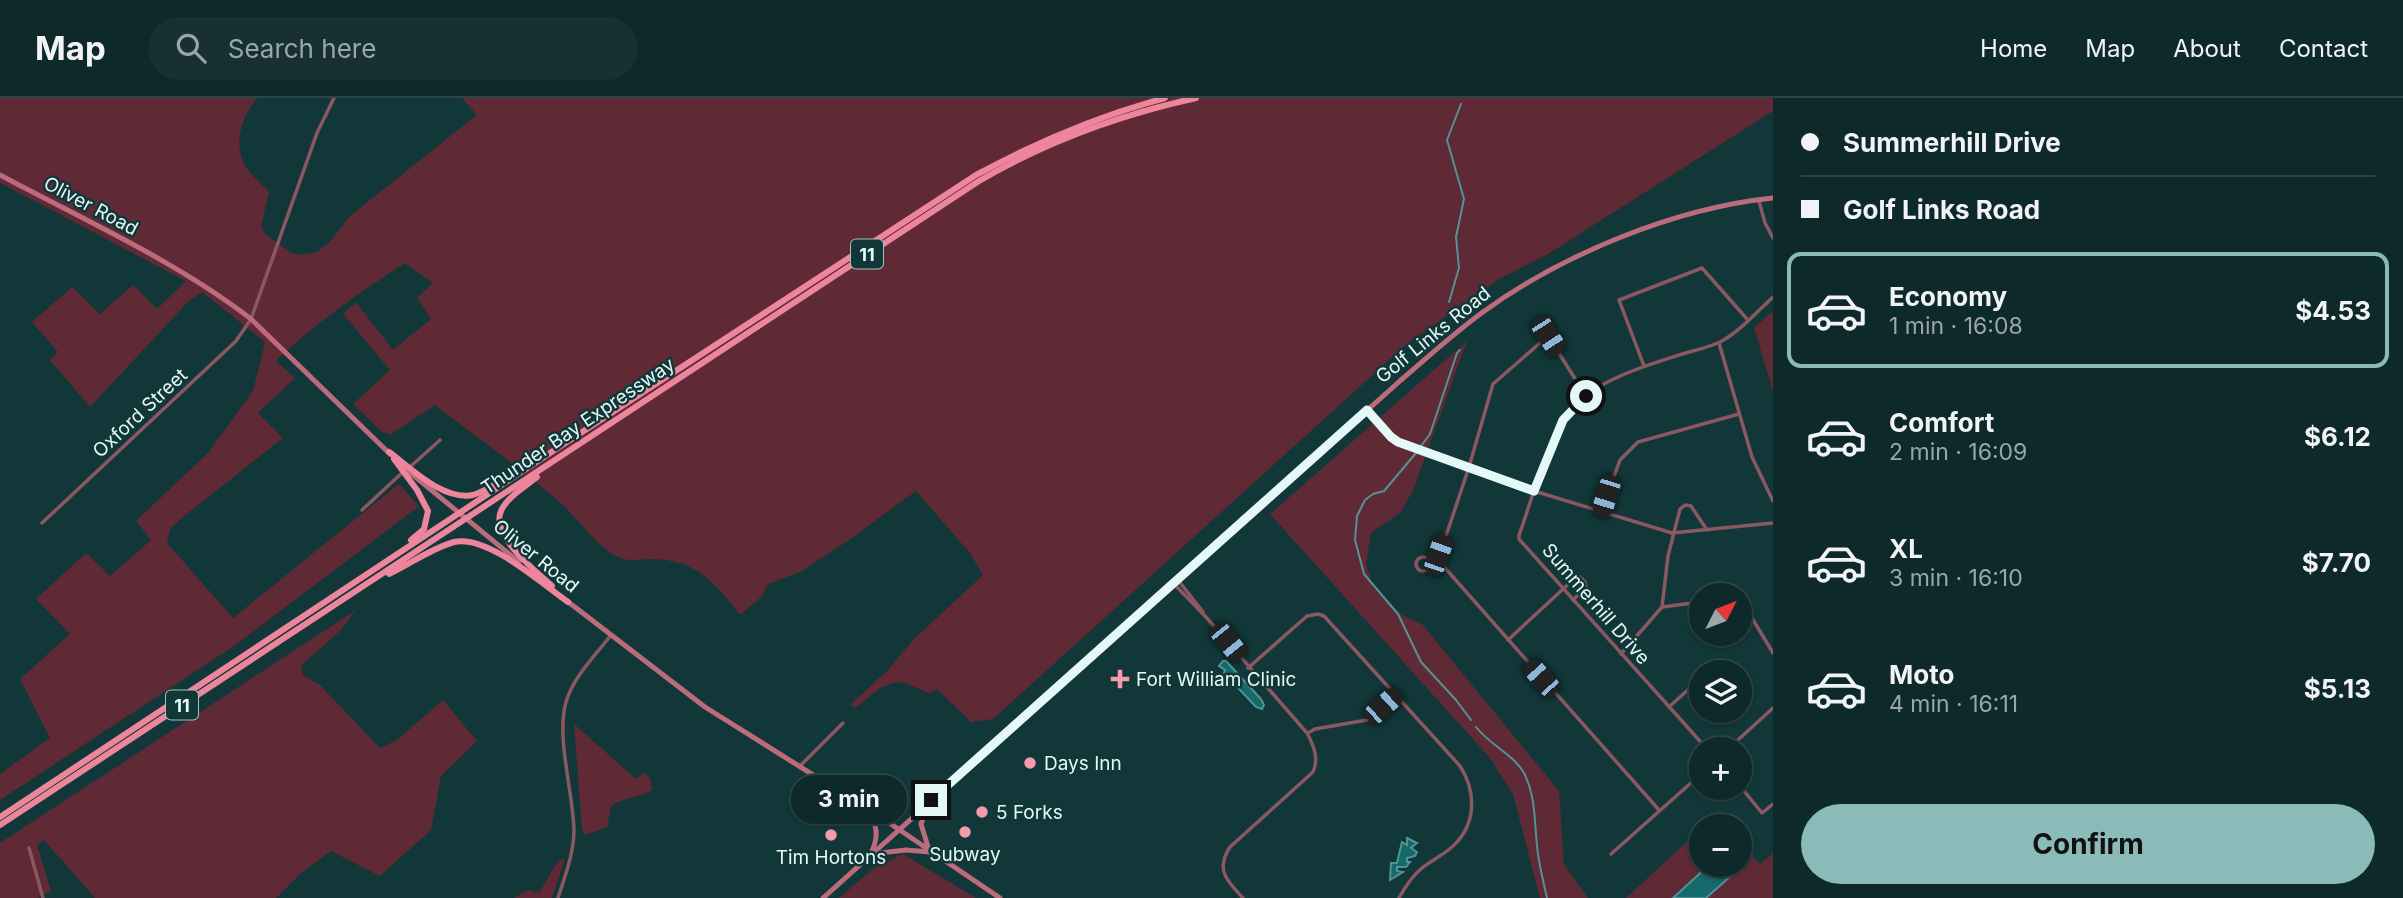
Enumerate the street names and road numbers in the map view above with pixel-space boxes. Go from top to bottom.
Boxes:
street label: Oliver Road [40,172,142,240]
road number: 11 [851,239,883,268]
street label: Golf Links Road [1371,282,1495,388]
street label: Thunder Bay Expressway [477,353,679,499]
street label: Oxford Street [88,363,192,463]
street label: Oliver Road [489,515,583,597]
street label: Summerhill Drive [1537,539,1655,669]
road number: 11 [166,690,198,720]

